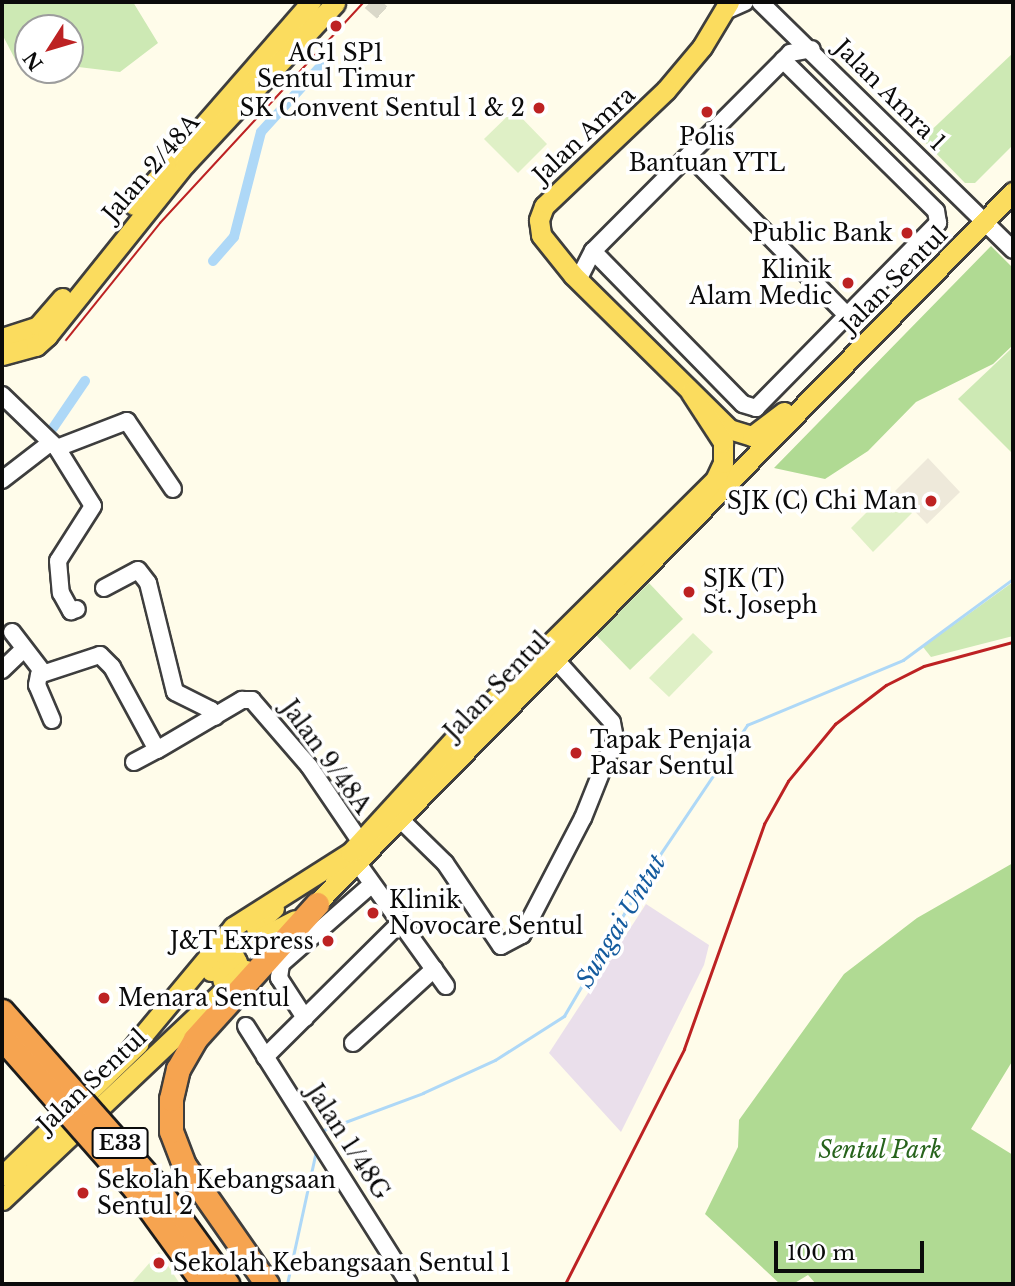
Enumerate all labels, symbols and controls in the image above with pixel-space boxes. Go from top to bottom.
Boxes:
north arrow [14,14,84,84]
marker: AG1 SP1 Sentul Timur [326,16,346,36]
street label: Jalan Amra 1 [828,33,952,157]
place label: AG1 SP1 Sentul Timur [257,39,415,93]
text: N [19,47,48,75]
street label: Jalan Amra [527,81,641,189]
place label: SK Convent Sentul 1 & 2 [239,94,525,122]
marker: SK Convent Sentul 1 & 2 [531,100,547,116]
marker: Polis Bantuan YTL [699,104,715,120]
street label: Jalan 2/48A [97,109,205,227]
place label: Polis Bantuan YTL [628,123,786,177]
place label: Public Bank [752,219,893,247]
street label: Jalan Sentul [835,221,953,339]
marker: Public Bank [899,225,915,241]
place label: Klinik Alam Medic [689,256,832,310]
marker: Klinik Alam Medic [838,273,858,293]
place label: SJK (C) Chi Man [726,487,917,515]
marker: SJK (C) Chi Man [923,493,939,509]
place label: SJK (T) St. Joseph [703,565,818,619]
marker: SJK (T) St. Joseph [681,584,697,600]
street label: Jalan Sentul [439,626,555,746]
street label: Jalan 9/48A [276,695,376,819]
place label: Tapak Penjaja Pasar Sentul [590,726,752,780]
marker: Tapak Penjaja Pasar Sentul [568,745,584,761]
water label: Sungai Untut [570,849,672,993]
place label: Klinik Novocare Sentul [389,886,583,940]
marker: Klinik Novocare Sentul [363,903,383,923]
place label: J&T Express [169,927,314,955]
marker: J&T Express [320,933,336,949]
place label: Menara Sentul [118,984,290,1012]
marker: Menara Sentul [96,990,112,1006]
street label: Jalan Sentul [32,1023,152,1139]
street label: Jalan 1/48G [301,1079,395,1205]
road number: E33 [90,1126,150,1160]
park label: Sentul Park [818,1136,942,1164]
place label: Sekolah Kebangsaan Sentul 2 [97,1166,336,1220]
marker: Sekolah Kebangsaan Sentul 2 [75,1185,91,1201]
scale bar [777,1226,928,1270]
text: 100 m [787,1240,855,1266]
place label: Sekolah Kebangsaan Sentul 1 [173,1249,511,1277]
marker: Sekolah Kebangsaan Sentul 1 [151,1255,167,1271]

